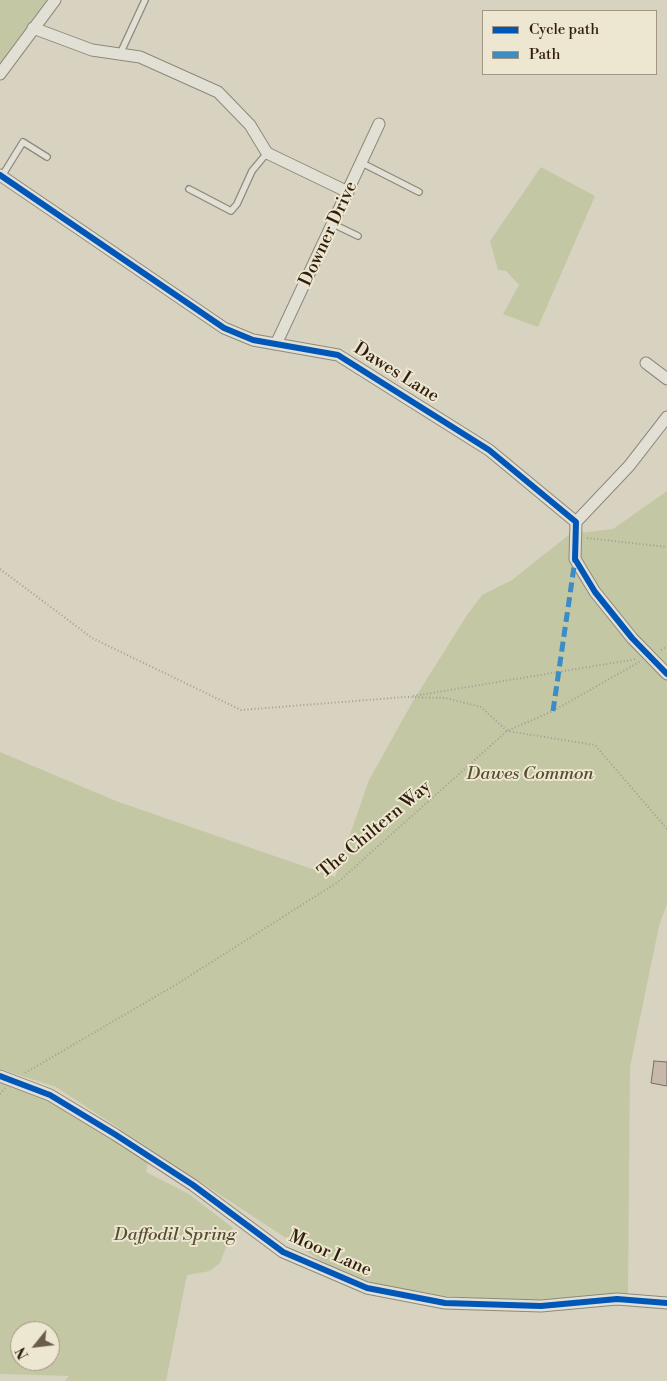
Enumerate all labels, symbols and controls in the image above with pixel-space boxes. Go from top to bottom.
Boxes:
legend [482,10,657,75]
text: Cycle path [529,20,599,39]
text: Path [529,45,561,64]
street label: Downer Drive [295,178,363,290]
street label: Dawes Lane [349,338,443,408]
park label: Dawes Common [466,764,594,786]
street label: The Chiltern Way [314,776,436,884]
park label: Daffodil Spring [114,1225,236,1247]
street label: Moor Lane [285,1226,375,1282]
north arrow [10,1321,60,1371]
text: N [12,1344,33,1362]

